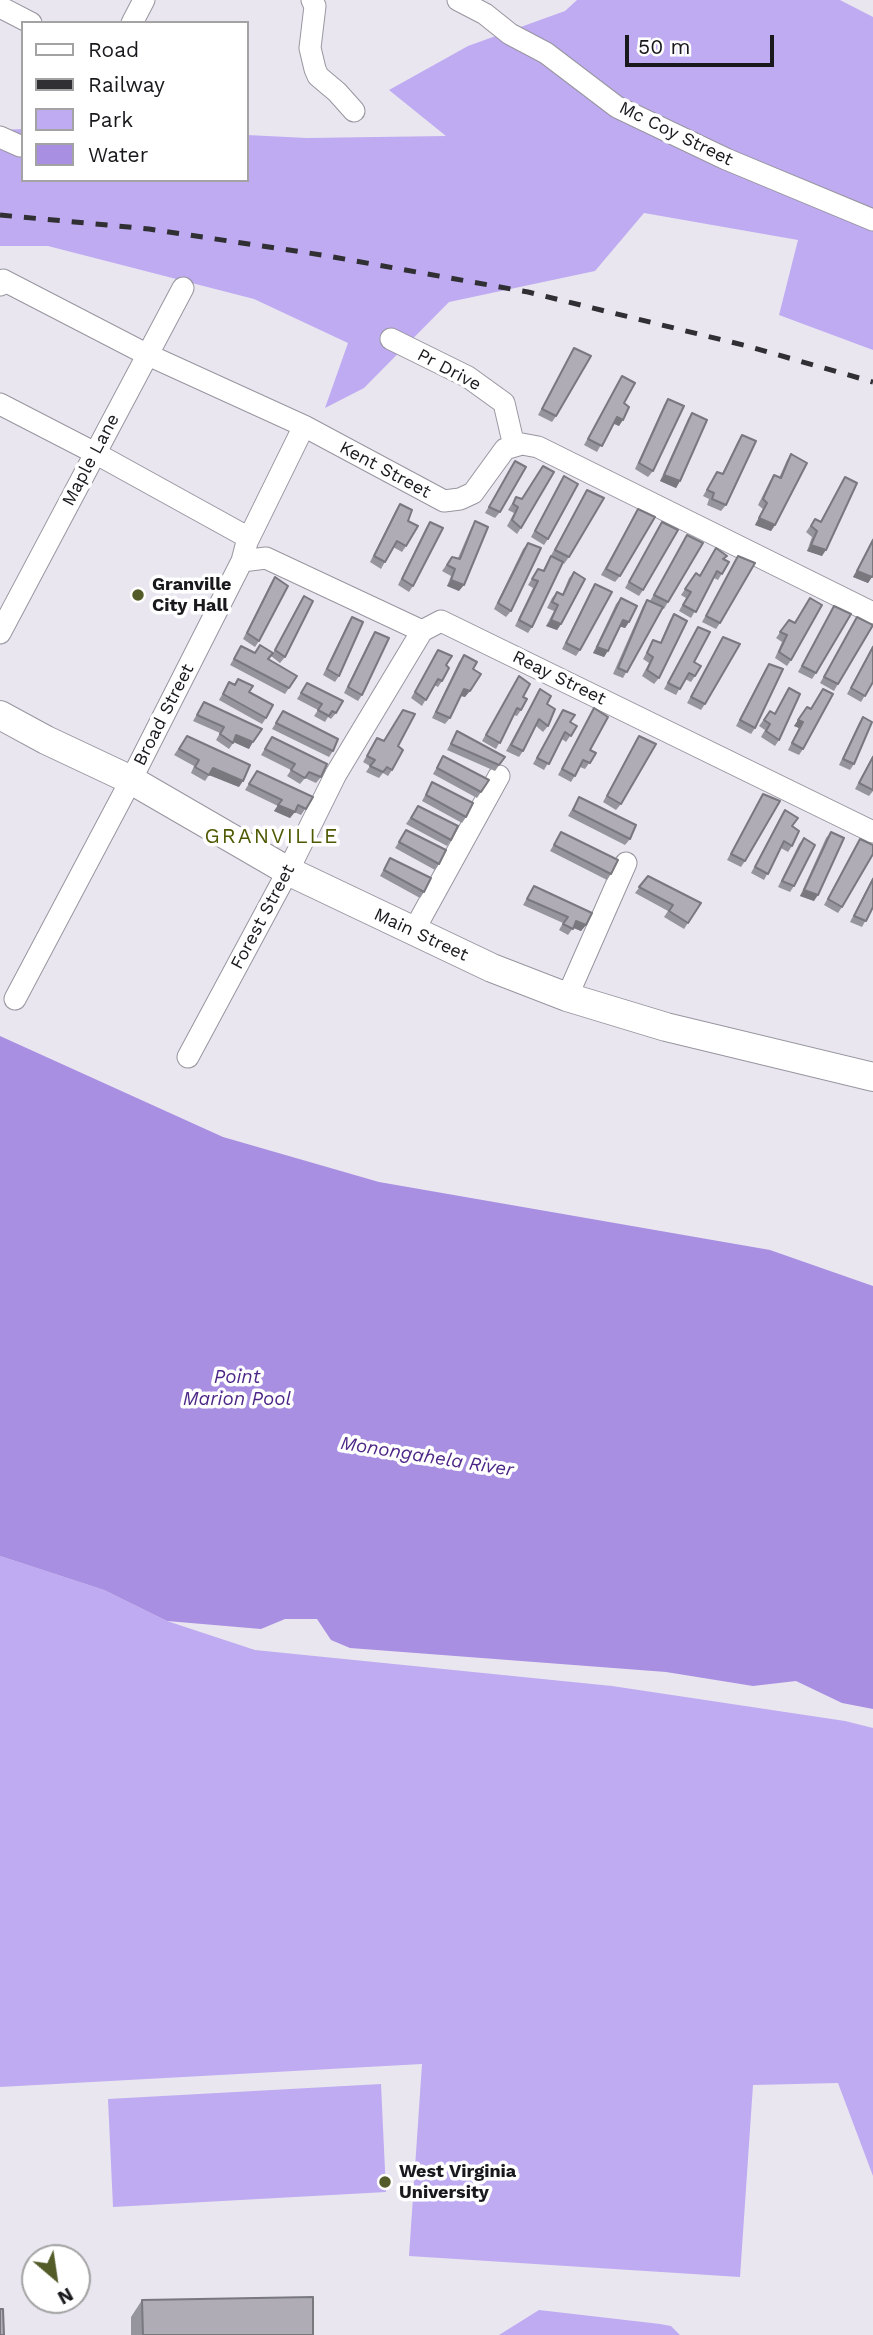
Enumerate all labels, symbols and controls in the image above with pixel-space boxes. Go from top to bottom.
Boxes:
legend [21,21,248,182]
scale bar [628,21,777,65]
text: 50 m [638,34,690,59]
text: Road [88,37,139,62]
text: Railway [88,72,165,97]
street label: Mc Coy Street [616,97,736,171]
text: Park [88,107,133,132]
text: Water [88,142,148,167]
street label: Pr Drive [413,344,485,396]
street label: Maple Lane [58,410,124,510]
street label: Kent Street [336,437,434,503]
place label: Granville City Hall [152,574,232,616]
marker: Granville City Hall [130,587,146,603]
street label: Reay Street [509,646,609,710]
street label: Broad Street [129,660,199,770]
district label: GRANVILLE [206,824,338,850]
street label: Forest Street [226,861,300,973]
street label: Main Street [370,904,472,966]
water label: Point Marion Pool [183,1366,291,1410]
water label: Monongahela River [339,1432,515,1482]
place label: West Virginia University [399,2161,516,2204]
marker: West Virginia University [377,2174,393,2190]
north arrow [21,2244,91,2314]
text: N [54,2283,77,2310]

